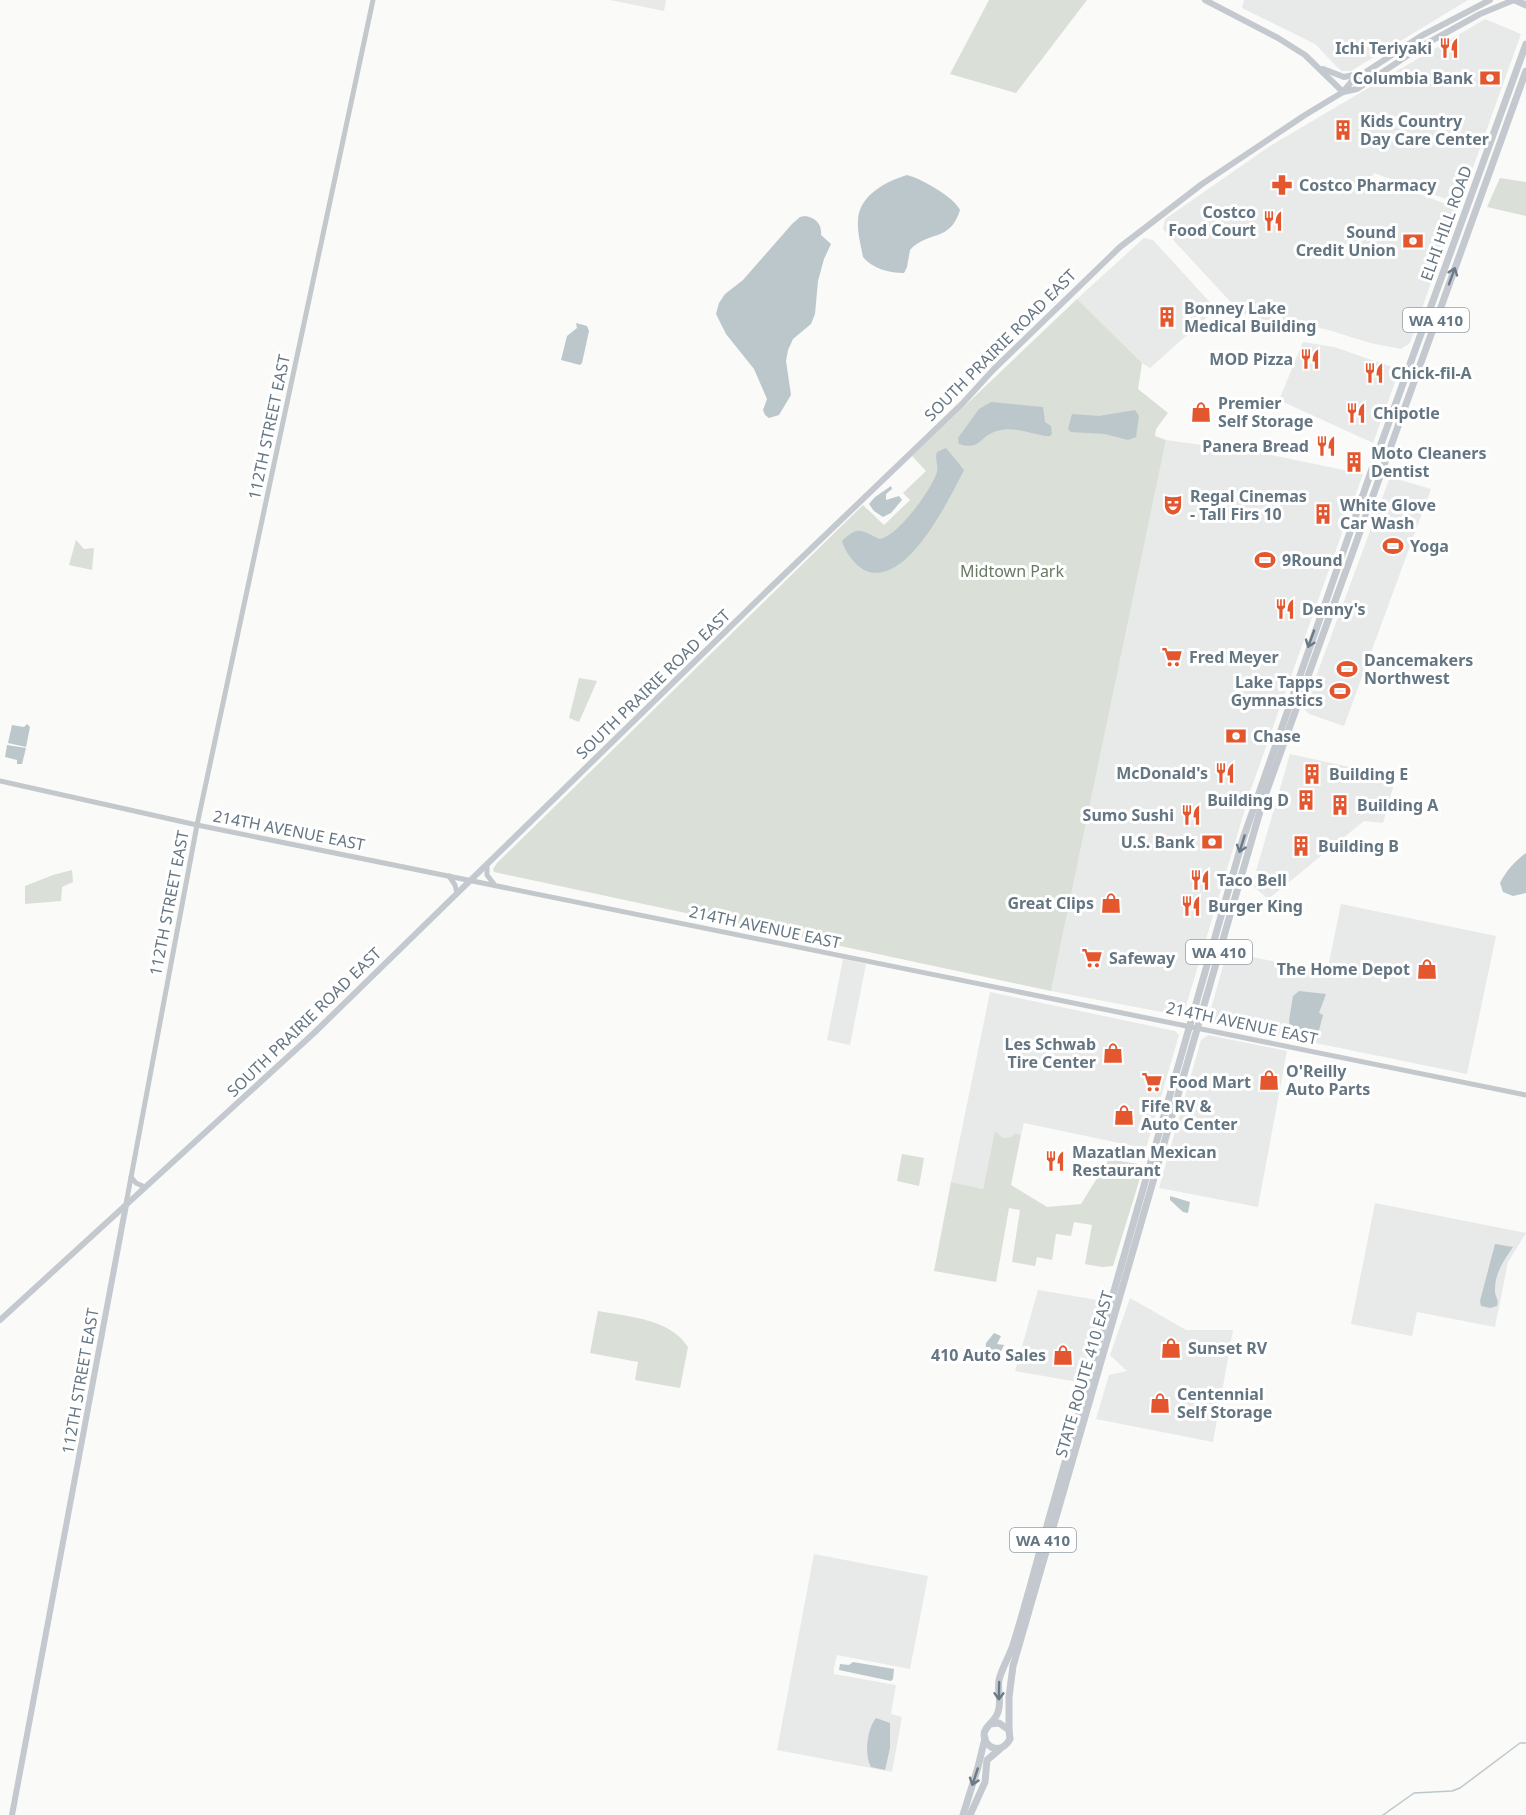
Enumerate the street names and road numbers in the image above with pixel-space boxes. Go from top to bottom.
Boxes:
street label: ELHI HILL ROAD [1415,162,1477,284]
street label: SOUTH PRAIRIE ROAD EAST [919,264,1081,426]
road number: WA 410 [1403,308,1469,332]
street label: 112TH STREET EAST [243,352,295,502]
street label: SOUTH PRAIRIE ROAD EAST [571,604,735,764]
street label: 214TH AVENUE EAST [211,804,367,856]
street label: 112TH STREET EAST [144,828,194,978]
street label: 214TH AVENUE EAST [687,900,843,954]
road number: WA 410 [1186,940,1252,964]
street label: SOUTH PRAIRIE ROAD EAST [222,942,386,1102]
street label: 214TH AVENUE EAST [1164,996,1320,1050]
street label: STATE ROUTE 410 EAST [1050,1288,1118,1460]
street label: 112TH STREET EAST [56,1306,104,1456]
road number: WA 410 [1010,1528,1076,1552]

